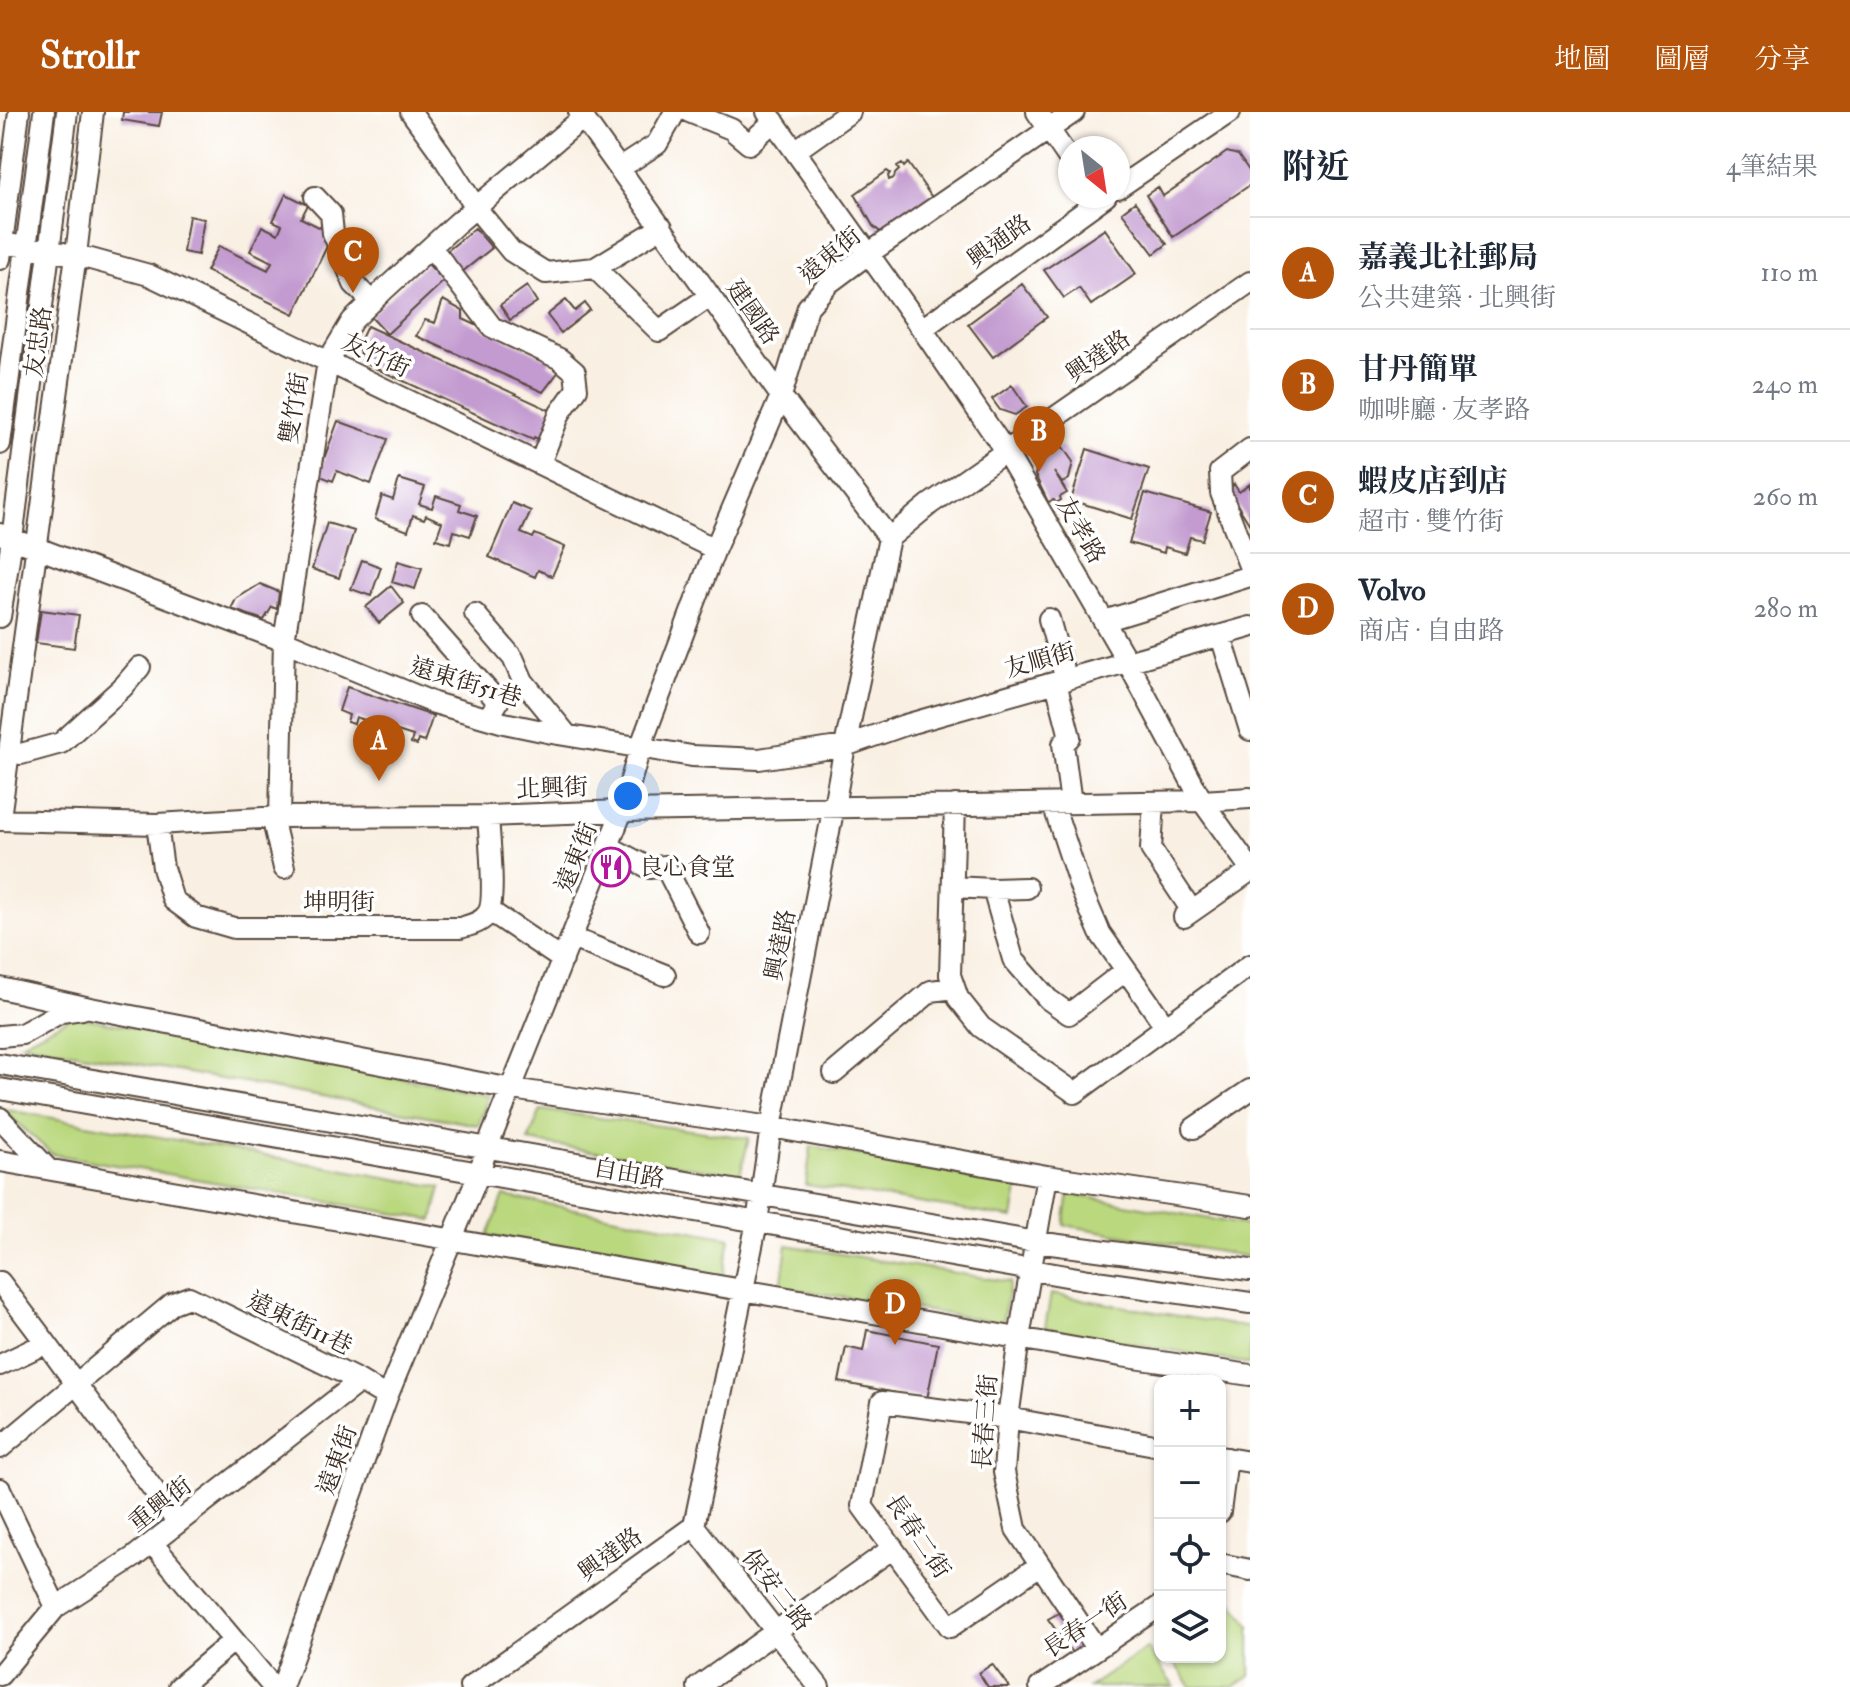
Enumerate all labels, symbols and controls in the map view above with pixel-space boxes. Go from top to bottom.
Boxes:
text: Strollr [40,32,139,80]
text: 地圖 [1554,42,1610,77]
text: 圖層 [1654,42,1710,77]
text: 分享 [1754,42,1810,77]
north arrow [1058,136,1130,208]
text: 附近 [1282,146,1350,189]
text: 4筆結果 [1726,151,1818,183]
street label: 興通路 [961,208,1038,275]
street label: 遠東街 [793,220,868,290]
pin: C [327,227,379,293]
text: 嘉義北社郵局 [1358,239,1538,276]
text: A [1300,257,1316,289]
text: 110 m [1761,257,1818,289]
street label: 建國路 [719,274,786,351]
text: 公共建築 · 北興街 [1358,282,1556,314]
street label: 友忠路 [18,304,59,380]
street label: 興達路 [1060,323,1137,390]
street label: 友竹街 [337,326,415,385]
text: 甘丹簡單 [1358,351,1478,388]
text: B [1299,369,1317,401]
text: 240 m [1752,369,1818,401]
street label: 雙竹街 [274,370,315,446]
text: 咖啡廳 · 友孝路 [1358,394,1530,426]
pin: B [1013,406,1065,472]
text: 蝦皮店到店 [1358,463,1508,500]
text: C [1298,481,1318,513]
text: 260 m [1753,481,1818,513]
street label: 友孝路 [1049,491,1112,569]
text: 超市 · 雙竹街 [1358,506,1504,538]
text: Volvo [1358,572,1426,609]
text: D [1297,593,1319,625]
text: 280 m [1754,593,1818,625]
text: 商店 · 自由路 [1358,615,1504,647]
street label: 友順街 [1001,636,1079,685]
street label: 遠東街51巷 [406,651,525,714]
pin: A [353,715,405,781]
street label: 北興街 [515,772,589,805]
your location [608,776,648,816]
street label: 遠東街 [549,818,604,896]
restaurant icon: 良心食堂 [590,846,632,888]
place label: 良心食堂 [639,852,735,883]
street label: 坤明街 [303,887,375,918]
street label: 興達路 [758,907,803,983]
street label: 自由路 [591,1152,667,1195]
pin: D [869,1279,921,1345]
street label: 遠東街11巷 [242,1285,357,1362]
street label: 長春三街 [967,1373,1004,1471]
map controls [1154,1375,1226,1663]
button: + [1154,1375,1226,1447]
street label: 遠東街 [311,1421,364,1499]
button: − [1154,1447,1226,1519]
street label: 重興街 [122,1470,198,1539]
street label: 長春二街 [878,1488,957,1585]
button: locate [1154,1519,1226,1591]
street label: 興達路 [572,1521,649,1588]
street label: 保安二路 [735,1543,818,1638]
street label: 長春一街 [1037,1586,1134,1665]
button: layers [1154,1591,1226,1663]

